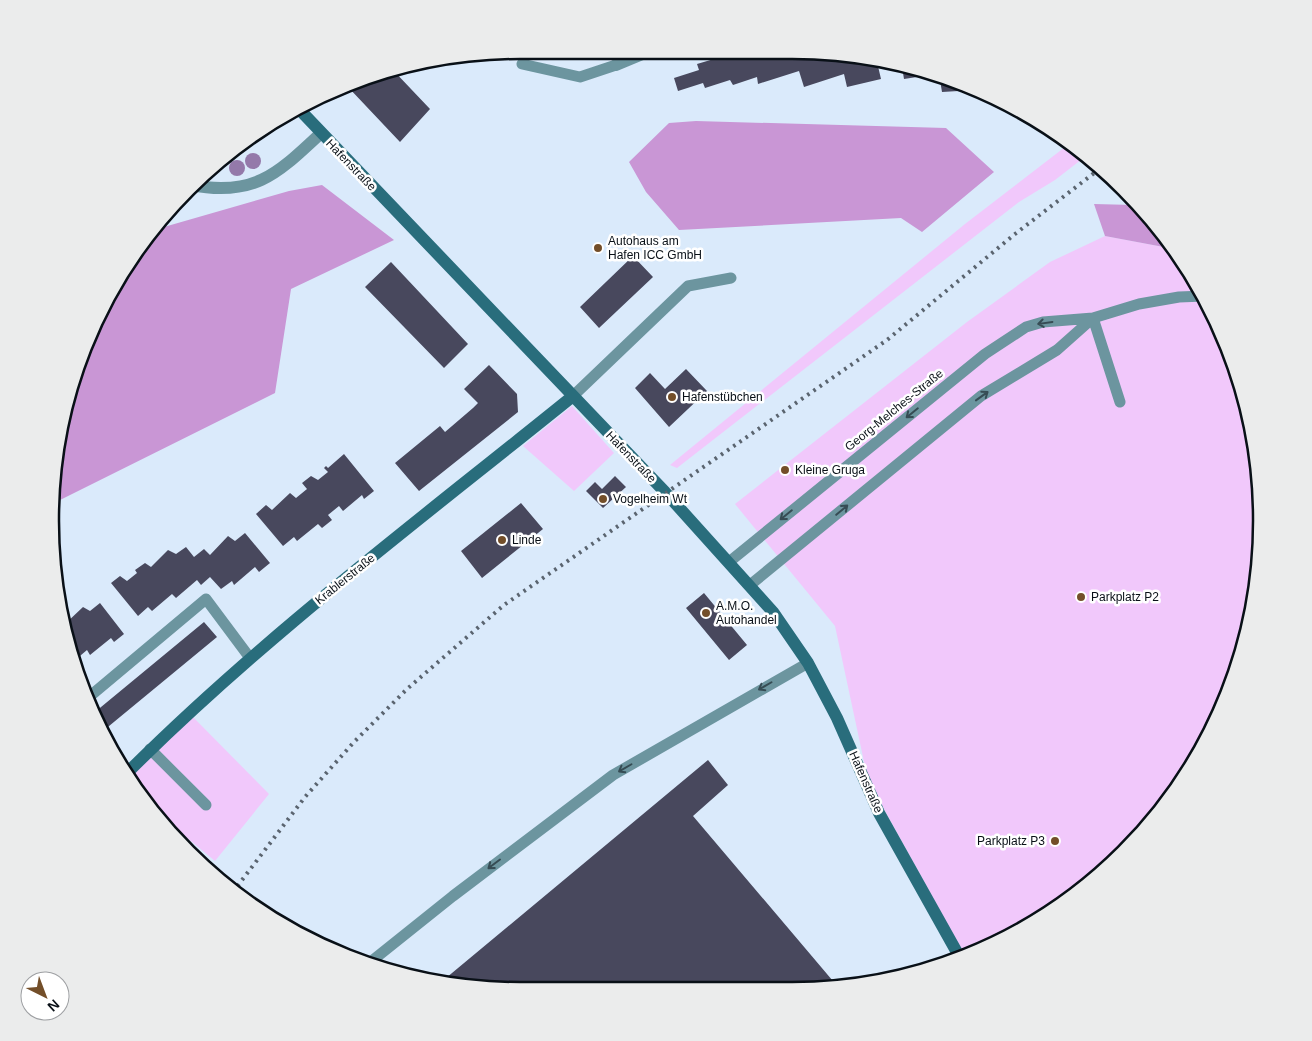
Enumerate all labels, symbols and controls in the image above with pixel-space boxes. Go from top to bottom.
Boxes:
street label: Hafenstraße [323,136,379,194]
place label: Autohaus am Hafen ICC GmbH [608,234,702,262]
marker: Autohaus am Hafen ICC GmbH [592,242,604,254]
one-way arrow [1037,318,1053,328]
street label: Georg-Melches-Straße [842,366,946,454]
place label: Hafenstübchen [682,390,763,404]
marker: Hafenstübchen [666,391,678,403]
one-way arrow [975,391,988,402]
one-way arrow [906,407,919,418]
street label: Hafenstraße [603,428,659,486]
place label: Kleine Gruga [795,463,865,477]
marker: Kleine Gruga [779,464,791,476]
place label: Vogelheim Wt [613,492,688,506]
marker: Vogelheim Wt [597,493,609,505]
one-way arrow [835,505,848,516]
one-way arrow [780,510,793,521]
place label: Linde [512,533,542,547]
marker: Linde [496,534,508,546]
street label: Krablerstraße [312,550,378,607]
place label: Parkplatz P2 [1091,590,1159,604]
marker: Parkplatz P2 [1075,591,1087,603]
place label: A.M.O. Autohandel [716,599,777,627]
marker: A.M.O. Autohandel [700,607,712,619]
one-way arrow [759,682,773,692]
street label: Hafenstraße [846,749,886,815]
one-way arrow [618,764,633,773]
place label: Parkplatz P3 [977,834,1045,848]
marker: Parkplatz P3 [1049,835,1061,847]
one-way arrow [488,859,501,870]
north arrow [20,971,70,1021]
text: N [45,996,63,1015]

